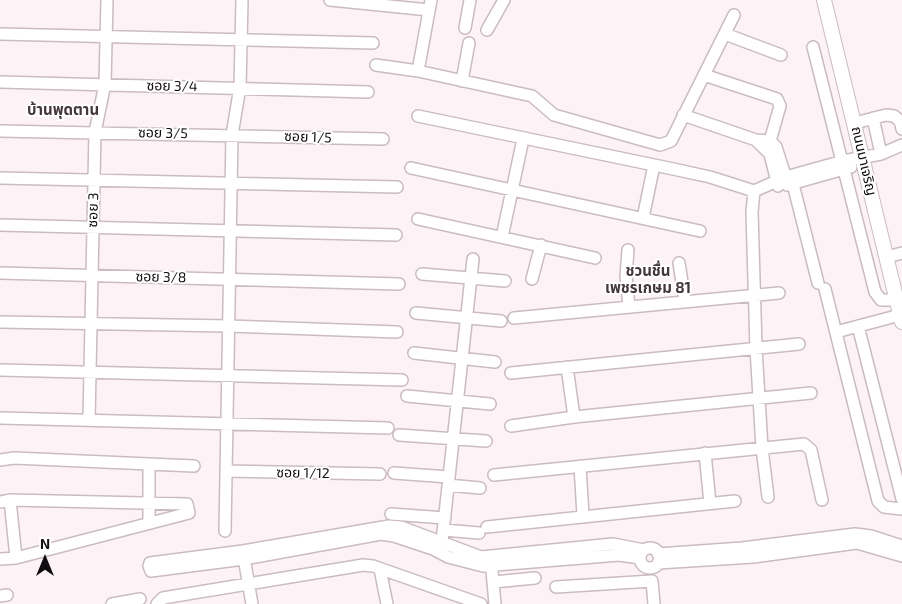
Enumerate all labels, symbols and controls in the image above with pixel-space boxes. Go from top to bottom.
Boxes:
street label: ซอย 3/4 [146,77,198,95]
district label: บ้านพุดตาน [27,101,99,119]
street label: ซอย 3/5 [138,124,188,142]
street label: ถนนมาเจริญ [848,125,880,197]
street label: ซอย 1/5 [284,128,332,146]
street label: ซอย 3 [84,192,102,228]
district label: ชวนชื่น เพชรเกษม 81 [605,262,691,297]
street label: ซอย 3/8 [135,268,187,286]
street label: ซอย 1/12 [276,464,330,482]
north arrow [20,534,70,584]
text: N [40,535,50,552]

